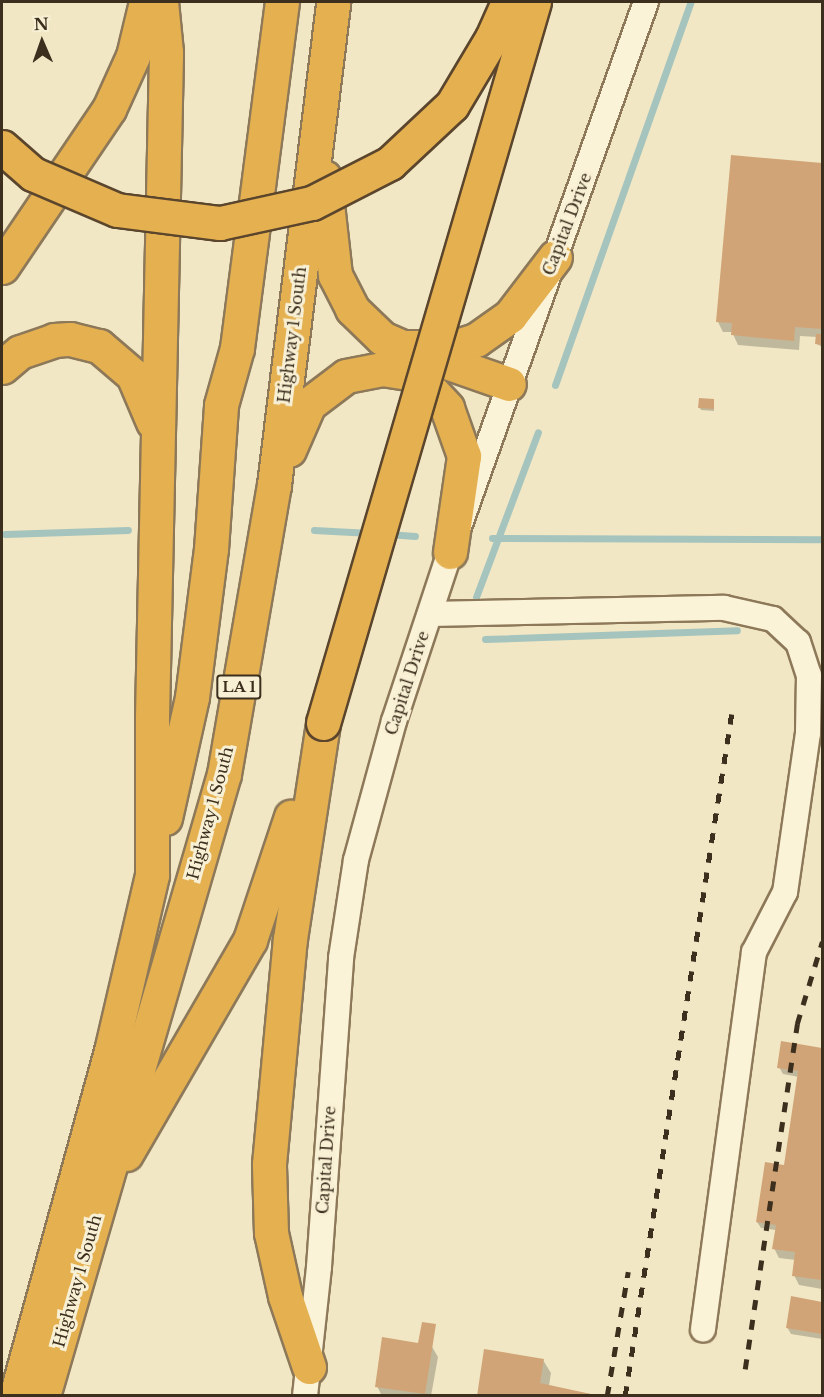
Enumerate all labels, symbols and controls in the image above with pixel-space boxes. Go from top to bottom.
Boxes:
north arrow [12,12,72,72]
text: N [33,14,49,34]
street label: Capital Drive [539,170,595,278]
street label: Highway 1 South [274,266,310,404]
street label: Capital Drive [381,628,433,738]
road number: LA 1 [215,675,263,699]
street label: Highway 1 South [183,744,237,882]
street label: Capital Drive [313,1105,339,1215]
street label: Highway 1 South [49,1212,105,1350]

